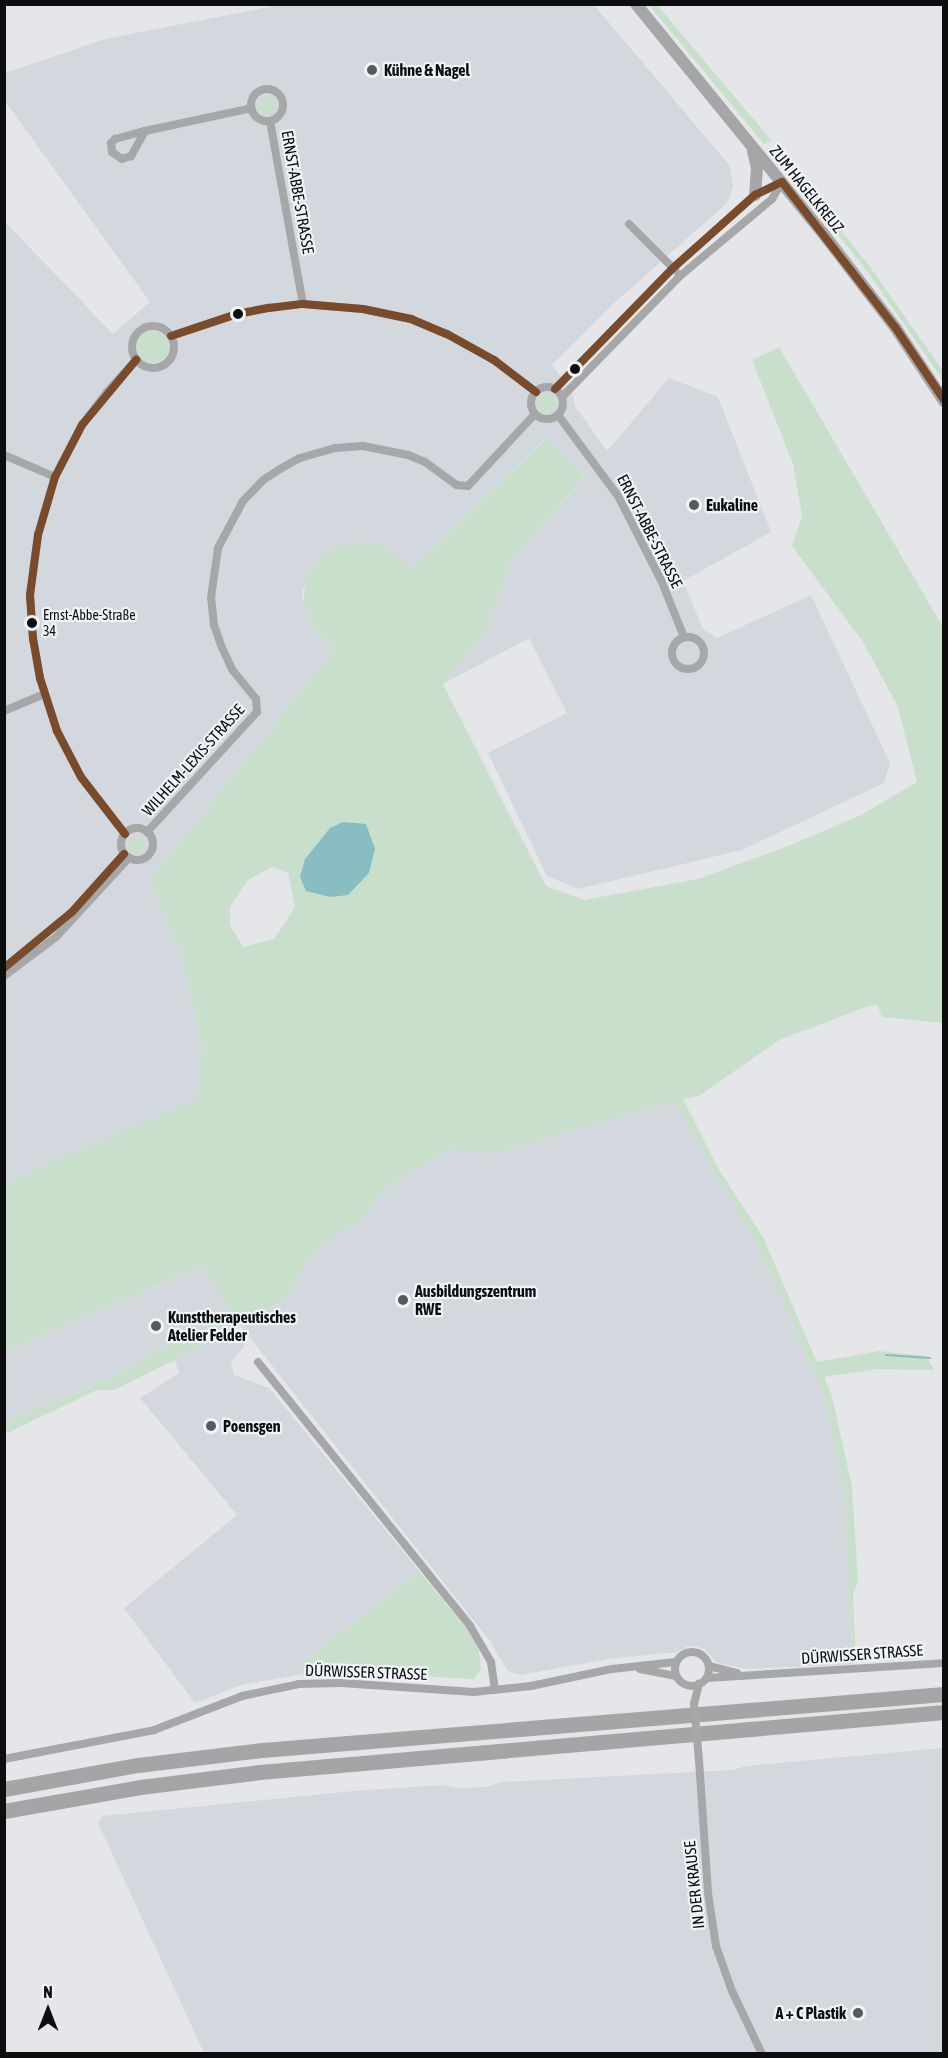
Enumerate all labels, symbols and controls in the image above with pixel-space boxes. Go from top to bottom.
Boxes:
place label: Kühne & Nagel [384,60,470,80]
marker: Kühne & Nagel [365,63,379,77]
street label: ERNST-ABBE-STRASSE [278,129,318,255]
street label: ZUM HAGELKREUZ [766,141,848,237]
unlabelled marker [232,308,244,320]
unlabelled marker [569,363,581,375]
street label: ERNST-ABBE-STRASSE [613,471,687,591]
place label: Eukaline [706,495,758,515]
marker: Eukaline [687,498,701,512]
place label: Ernst-Abbe-Straße 34 [43,607,136,640]
marker: Ernst-Abbe-Straße 34 [26,617,38,629]
street label: WILHELM-LEXIS-STRASSE [138,700,248,820]
place label: Ausbildungszentrum RWE [415,1281,536,1319]
marker: Ausbildungszentrum RWE [396,1293,410,1307]
place label: Kunsttherapeutisches Atelier Felder [168,1307,296,1345]
marker: Kunsttherapeutisches Atelier Felder [149,1319,163,1333]
place label: Poensgen [223,1416,280,1436]
marker: Poensgen [204,1419,218,1433]
street label: DÜRWISSER STRASSE [800,1640,924,1668]
street label: DÜRWISSER STRASSE [305,1660,427,1684]
street label: IN DER KRAUSE [680,1840,708,1930]
north arrow [18,1980,78,2040]
text: N [43,1983,53,2001]
place label: A + C Plastik [776,2003,846,2023]
marker: A + C Plastik [851,2006,865,2020]

